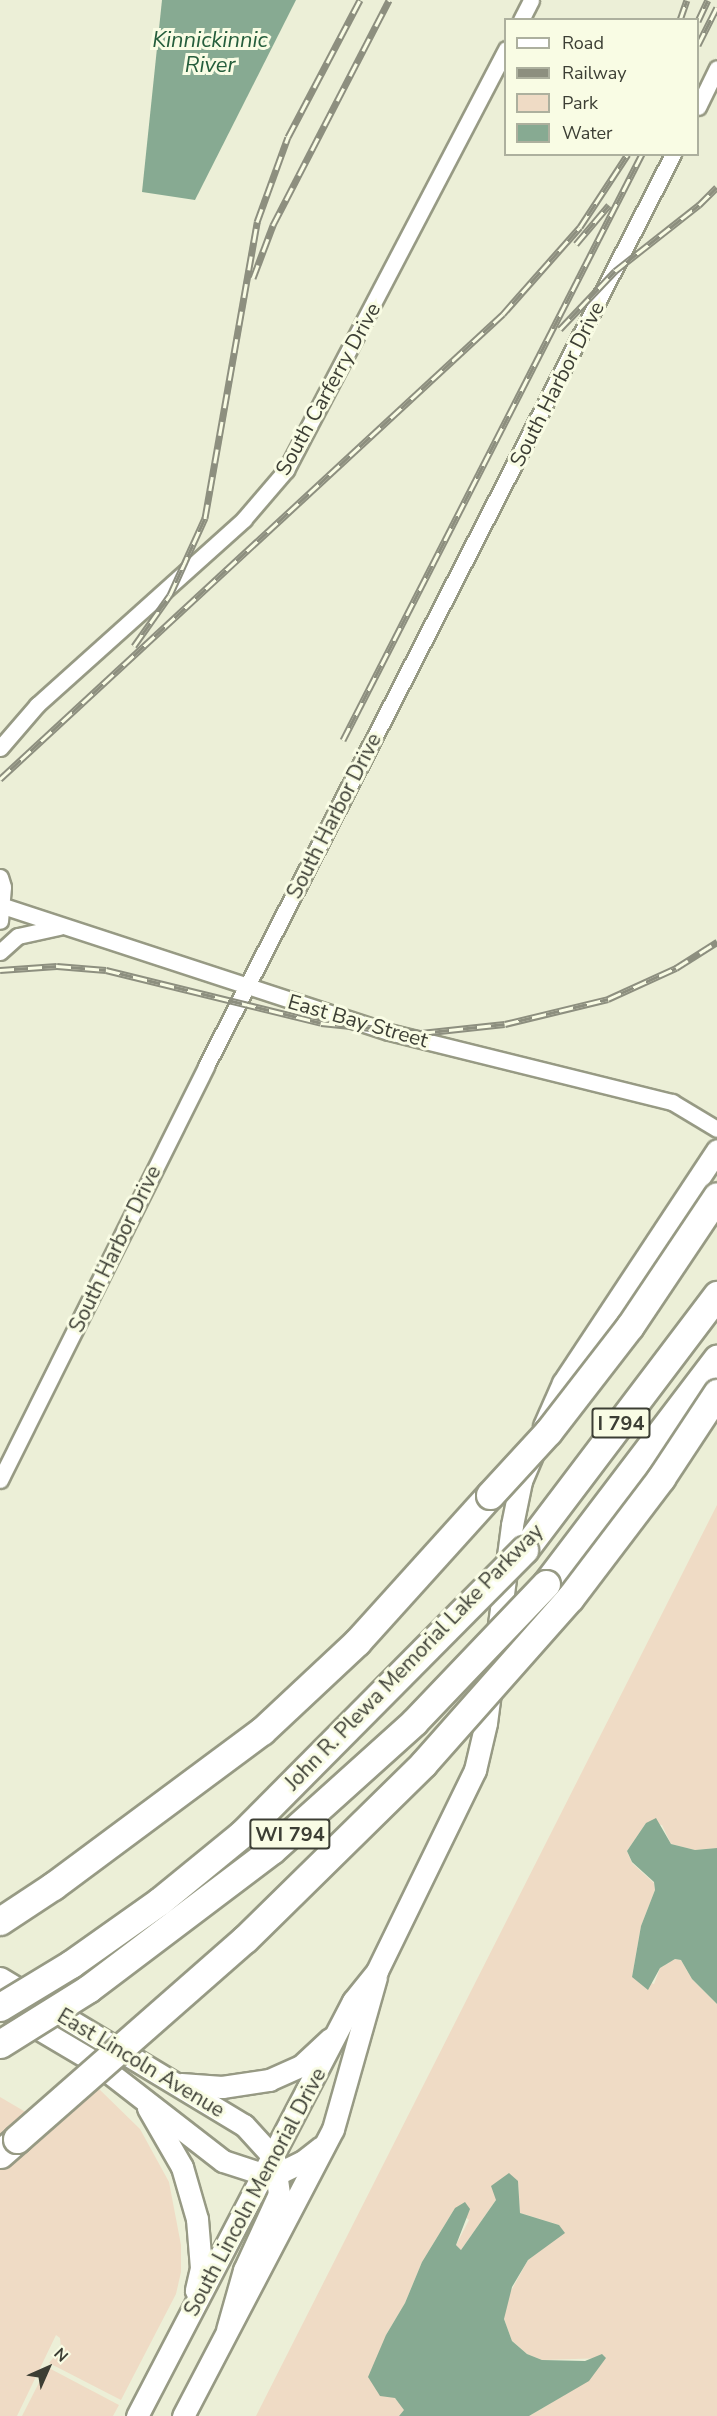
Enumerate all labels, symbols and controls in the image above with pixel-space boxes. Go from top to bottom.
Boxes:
legend [504,18,699,156]
water label: Kinnickinnic River [152,27,268,78]
text: Road [562,31,604,55]
text: Railway [562,61,627,85]
text: Park [562,91,598,115]
text: Water [562,121,613,145]
street label: South Harbor Drive [504,297,610,471]
street label: South Carferry Drive [270,298,386,480]
street label: South Harbor Drive [281,729,387,903]
street label: East Bay Street [285,989,431,1053]
street label: South Harbor Drive [64,1162,166,1336]
road number: I 794 [591,1406,651,1440]
street label: John R. Plewa Memorial Lake Parkway [280,1519,548,1795]
road number: WI 794 [248,1817,332,1851]
street label: East Lincoln Avenue [53,2003,229,2123]
street label: South Lincoln Memorial Drive [179,2063,331,2321]
north arrow [18,2338,78,2398]
text: N [49,2343,73,2367]

